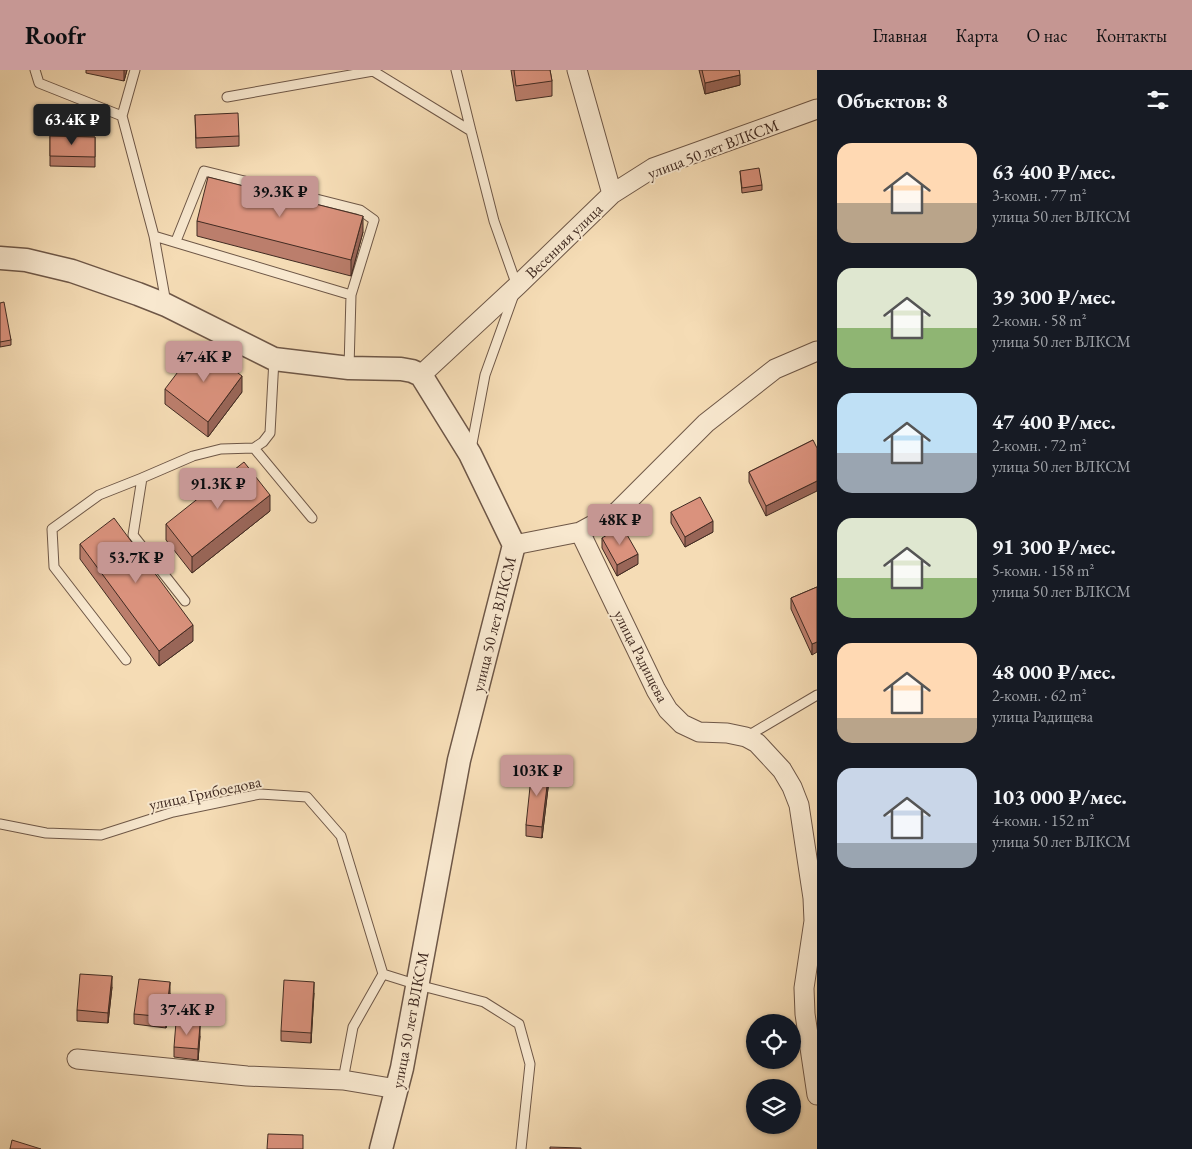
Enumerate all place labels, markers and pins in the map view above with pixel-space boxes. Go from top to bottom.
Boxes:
pin: 63.4K ₽ [26,104,118,146]
pin: 39.3K ₽ [234,176,326,218]
pin: 47.4K ₽ [158,340,250,383]
pin: 91.3K ₽ [172,468,264,510]
pin: 48K ₽ [585,504,655,546]
pin: 53.7K ₽ [90,542,182,584]
pin: 103K ₽ [496,754,578,797]
pin: 37.4K ₽ [141,994,233,1036]

